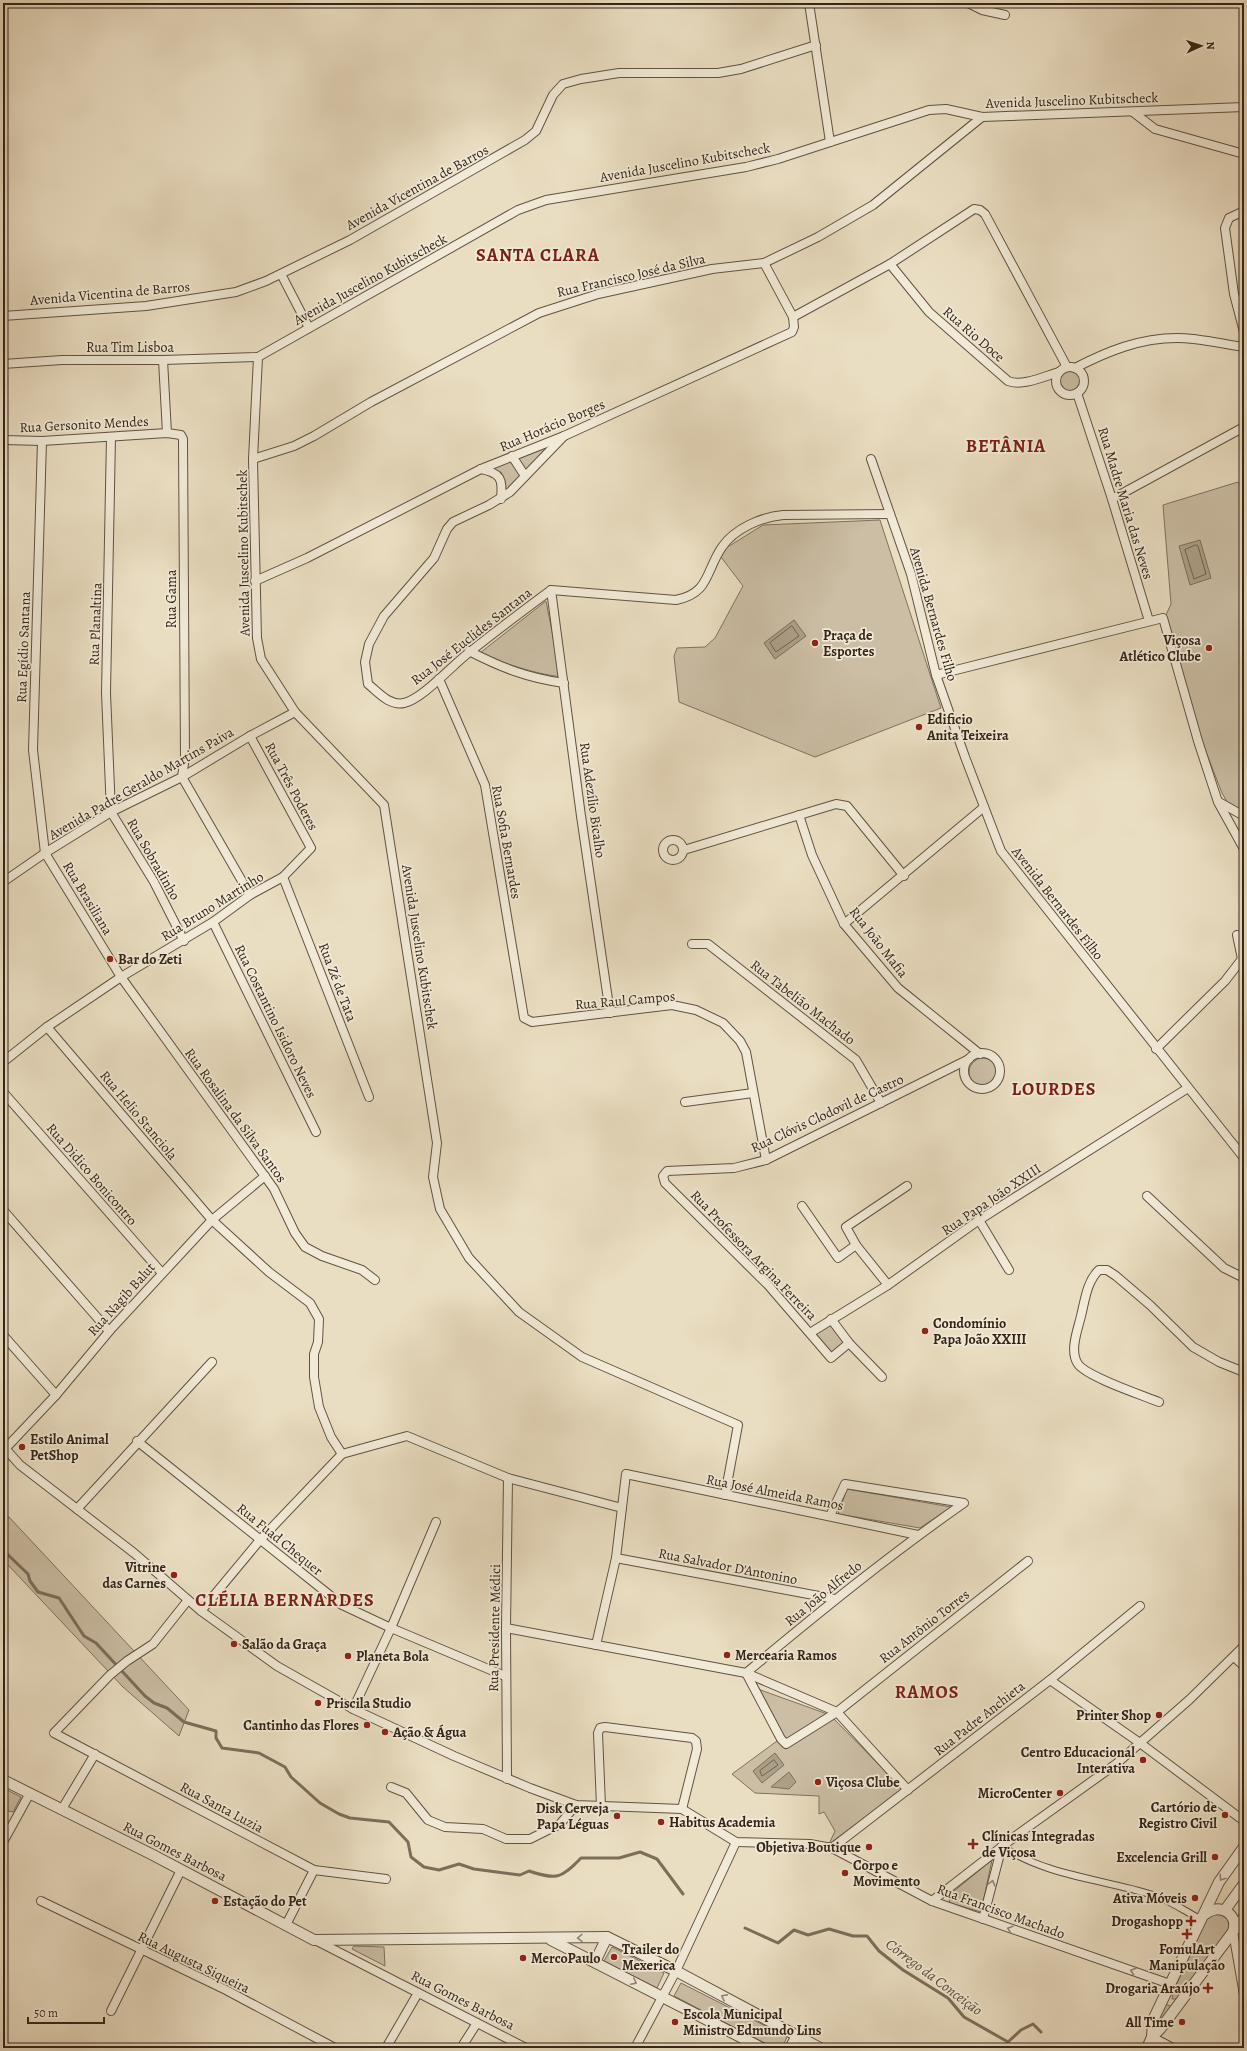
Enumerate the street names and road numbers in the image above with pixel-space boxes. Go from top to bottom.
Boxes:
street label: Avenida Juscelino Kubitscheck [984,88,1159,113]
street label: Avenida Juscelino Kubitscheck [597,138,772,187]
street label: Avenida Vicentina de Barros [342,140,492,235]
street label: Avenida Juscelino Kubitscheck [289,229,450,330]
street label: Rua Francisco José da Silva [555,249,708,302]
street label: Avenida Vicentina de Barros [28,277,191,310]
street label: Rua Rio Doce [939,302,1009,366]
street label: Rua Tim Lisboa [86,338,174,357]
street label: Rua Horácio Borges [496,395,608,456]
street label: Rua Gersonito Mendes [19,412,149,437]
street label: Rua Madre Maria das Neves [1093,425,1158,582]
street label: Avenida Juscelino Kubitschek [233,469,254,638]
street label: Avenida Bernardes Filho [905,544,962,683]
street label: Rua Gama [162,569,181,628]
street label: Rua Planaltina [85,582,106,666]
street label: Rua José Euclides Santana [407,583,536,690]
street label: Rua Egídio Santana [12,590,35,703]
street label: Avenida Padre Geraldo Martins Paiva [44,722,238,845]
street label: Rua Três Poderes [260,739,323,834]
street label: Rua Adezílio Bicalho [575,741,610,859]
street label: Rua Sofia Bernardes [487,784,526,901]
street label: Rua Sobradinho [122,815,185,904]
street label: Avenida Bernardes Filho [1007,842,1108,964]
street label: Rua Brasiliana [58,858,117,939]
street label: Avenida Juscelino Kubitschek [397,862,442,1031]
street label: Rua Bruno Martinho [157,867,267,946]
street label: Rua João Mafia [845,903,913,982]
street label: Rua Zé de Tata [314,940,361,1025]
street label: Rua Costantino Isidoro Neves [230,941,321,1101]
street label: Rua Tabelião Machado [746,955,859,1049]
street label: Rua Raul Campos [574,987,676,1014]
street label: Rua Rosalina da Silva Santos [180,1044,291,1186]
street label: Rua Helio Stanciola [95,1066,182,1165]
street label: Rua Clóvis Clodovil de Castro [748,1070,907,1157]
street label: Rua Didico Bonicontro [42,1119,141,1230]
street label: Rua Papa João XXIII [938,1159,1045,1240]
street label: Rua Professora Argina Ferreira [686,1186,821,1325]
street label: Rua Nagib Balut [83,1258,160,1340]
street label: Rua José Almeida Ramos [705,1470,845,1515]
street label: Rua Fuad Chequer [233,1499,327,1580]
street label: Rua Salvador D'Antonino [657,1544,799,1589]
street label: Rua João Alfredo [781,1556,866,1630]
street label: Rua Presidente Médici [484,1564,505,1692]
street label: Rua Antônio Torres [875,1585,973,1668]
street label: Rua Padre Anchieta [930,1676,1029,1760]
street label: Rua Santa Luzia [177,1777,267,1838]
street label: Rua Gomes Barbosa [120,1817,230,1886]
street label: Rua Francisco Machado [934,1879,1068,1943]
street label: Rua Augusta Siqueira [135,1927,253,1998]
street label: Rua Gomes Barbosa [408,1966,518,2035]

